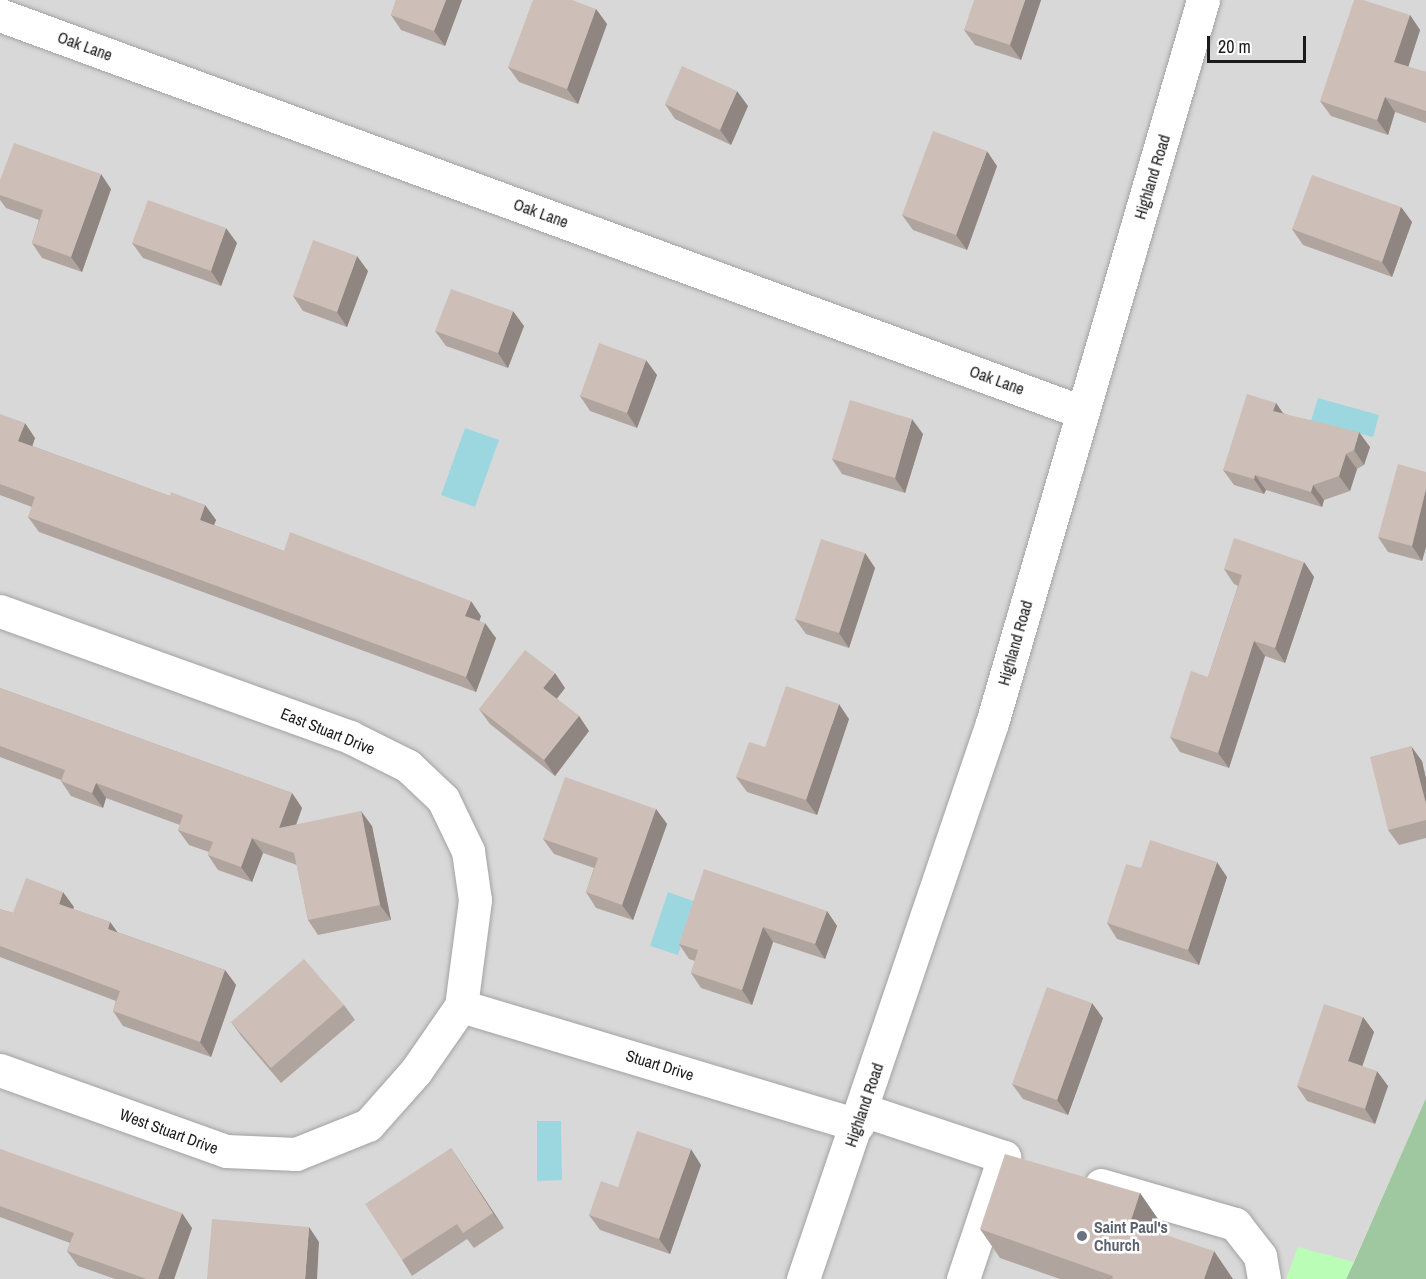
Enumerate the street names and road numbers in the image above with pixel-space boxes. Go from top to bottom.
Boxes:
street label: Oak Lane [55,27,115,65]
street label: Highland Road [1130,132,1174,222]
street label: Oak Lane [511,194,571,232]
street label: Oak Lane [967,361,1027,399]
street label: Highland Road [994,598,1036,688]
street label: East Stuart Drive [278,703,378,759]
street label: Stuart Drive [624,1046,696,1084]
street label: Highland Road [841,1060,887,1150]
street label: West Stuart Drive [117,1104,221,1158]

